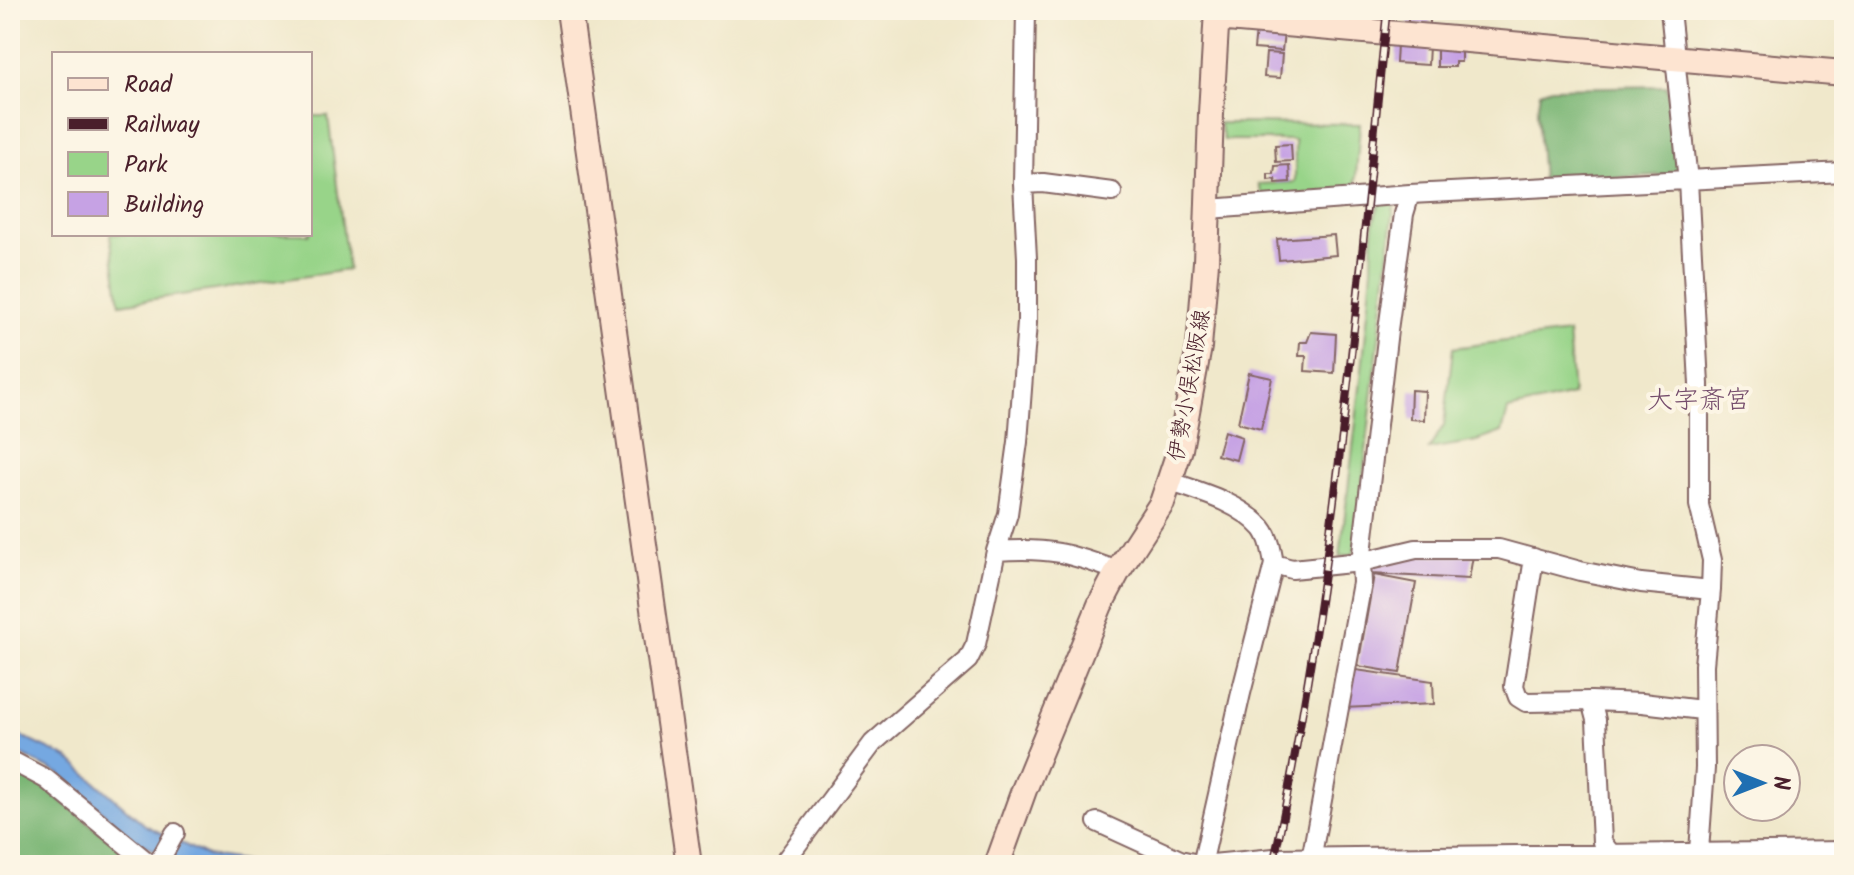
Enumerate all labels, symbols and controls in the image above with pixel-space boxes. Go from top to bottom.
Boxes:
legend [52,52,312,236]
text: Road [124,66,173,105]
text: Railway [124,106,200,145]
text: Park [124,146,168,185]
text: Building [124,186,204,225]
street label: 伊勢小俣松阪線 [1160,307,1221,464]
district label: 大字斎宮 [1647,380,1751,422]
north arrow [1722,743,1802,823]
text: N [1762,776,1797,790]

